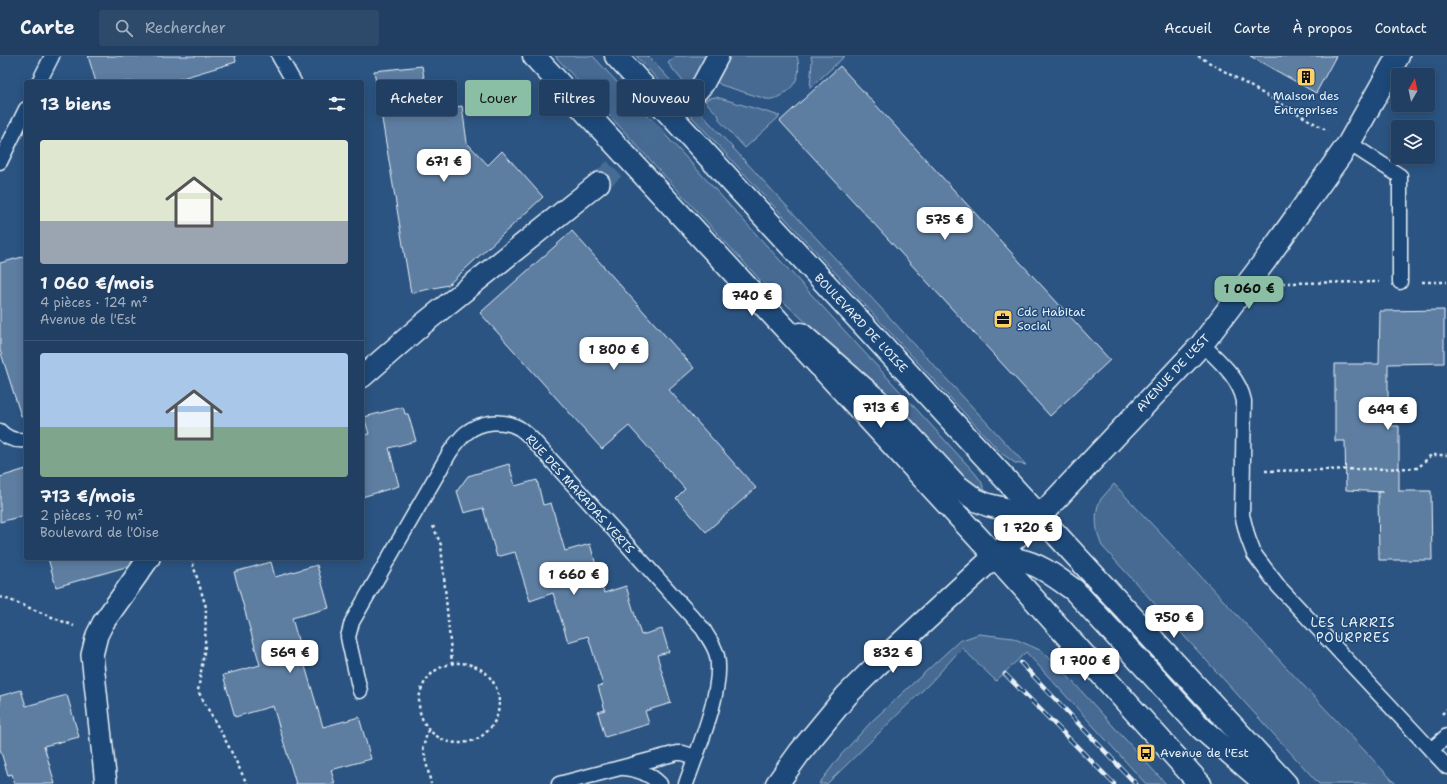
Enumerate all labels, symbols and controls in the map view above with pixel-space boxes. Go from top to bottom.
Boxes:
search box [99,10,379,46]
text: Carte [20,15,75,40]
icon: search [113,17,135,39]
text: Rechercher [145,18,226,38]
text: Accueil [1164,19,1212,37]
text: Carte [1234,19,1270,37]
text: À propos [1292,19,1353,37]
text: Contact [1375,19,1427,37]
building icon: Maison des Entreprises [1295,66,1317,88]
north arrow [1391,68,1435,112]
map controls [1391,68,1435,164]
chip: Acheter [376,80,457,116]
chip: Louer [465,80,531,116]
chip: Filtres [539,80,609,116]
chip: Nouveau [617,80,704,116]
place label: Maison des Entreprises [1273,88,1339,118]
text: 13 biens [40,93,111,115]
icon: filters [326,93,348,115]
button: layers [1391,120,1435,164]
pin: 671 € [416,149,472,183]
text: 671 € [426,153,462,170]
icon: home [158,166,230,238]
pin: 575 € [917,207,973,241]
text: 575 € [926,211,964,228]
street label: BOULEVARD DE L'OISE [811,270,911,376]
text: 1 060 €/mois [40,272,154,294]
pin: 1 060 € [1212,276,1286,310]
text: 1 060 € [1223,280,1275,297]
pin: 740 € [724,283,780,317]
text: 740 € [732,287,772,304]
text: 4 pièces · 124 m² [40,294,148,311]
place label: Cdc Habitat Social [1017,304,1085,334]
office icon: Cdc Habitat Social [992,308,1014,330]
text: Avenue de l'Est [40,311,136,328]
street label: AVENUE DE L'EST [1133,330,1214,415]
pin: 1 800 € [577,337,651,371]
text: 1 800 € [588,341,640,358]
icon: home [158,379,230,451]
pin: 713 € [853,395,909,429]
pin: 649 € [1360,397,1416,431]
text: 713 € [863,399,899,416]
text: 649 € [1368,401,1408,418]
street label: RUE DES MARADAS VERTS [522,431,638,557]
text: 713 €/mois [40,485,136,507]
text: 2 pièces · 70 m² [40,507,143,524]
pin: 1 720 € [991,515,1065,549]
text: 1 720 € [1003,519,1053,536]
text: Boulevard de l'Oise [40,524,159,541]
pin: 1 660 € [537,562,611,596]
text: 1 660 € [548,566,600,583]
pin: 750 € [1146,605,1202,639]
text: 750 € [1154,609,1194,626]
district label: LES LARRIS POURPRES [1311,614,1395,646]
pin: 569 € [262,640,318,674]
pin: 832 € [865,640,921,674]
text: 569 € [270,644,310,661]
text: 832 € [873,644,913,661]
pin: 1 700 € [1048,648,1122,682]
text: 1 700 € [1059,652,1111,669]
bus stop icon: Avenue de l'Est [1135,742,1157,764]
place label: Avenue de l'Est [1160,745,1249,761]

